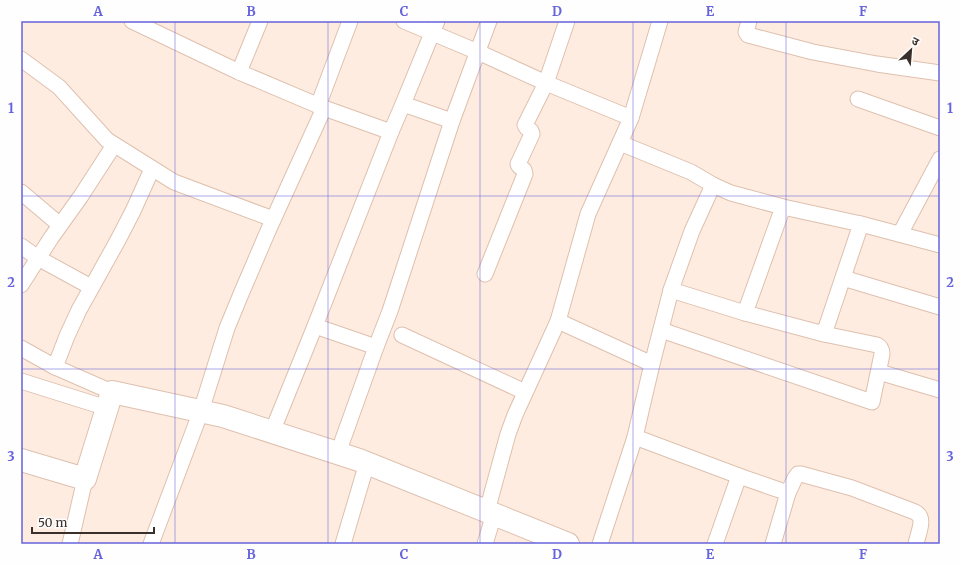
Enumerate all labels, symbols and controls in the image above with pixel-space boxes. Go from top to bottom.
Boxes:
text: A [92,3,103,20]
text: B [246,3,256,20]
text: C [400,3,409,20]
text: D [552,3,562,20]
text: E [706,3,715,20]
text: F [859,3,867,20]
north arrow [891,30,931,70]
text: उ [909,33,922,49]
text: 1 [8,100,14,117]
text: 1 [947,100,953,117]
text: 2 [7,274,15,291]
text: 2 [946,274,954,291]
text: 3 [7,448,15,465]
text: 3 [946,448,954,465]
scale bar [32,509,154,535]
text: 50 m [38,515,67,530]
text: A [92,546,103,563]
text: B [246,546,256,563]
text: C [400,546,409,563]
text: D [552,546,562,563]
text: E [706,546,715,563]
text: F [859,546,867,563]

